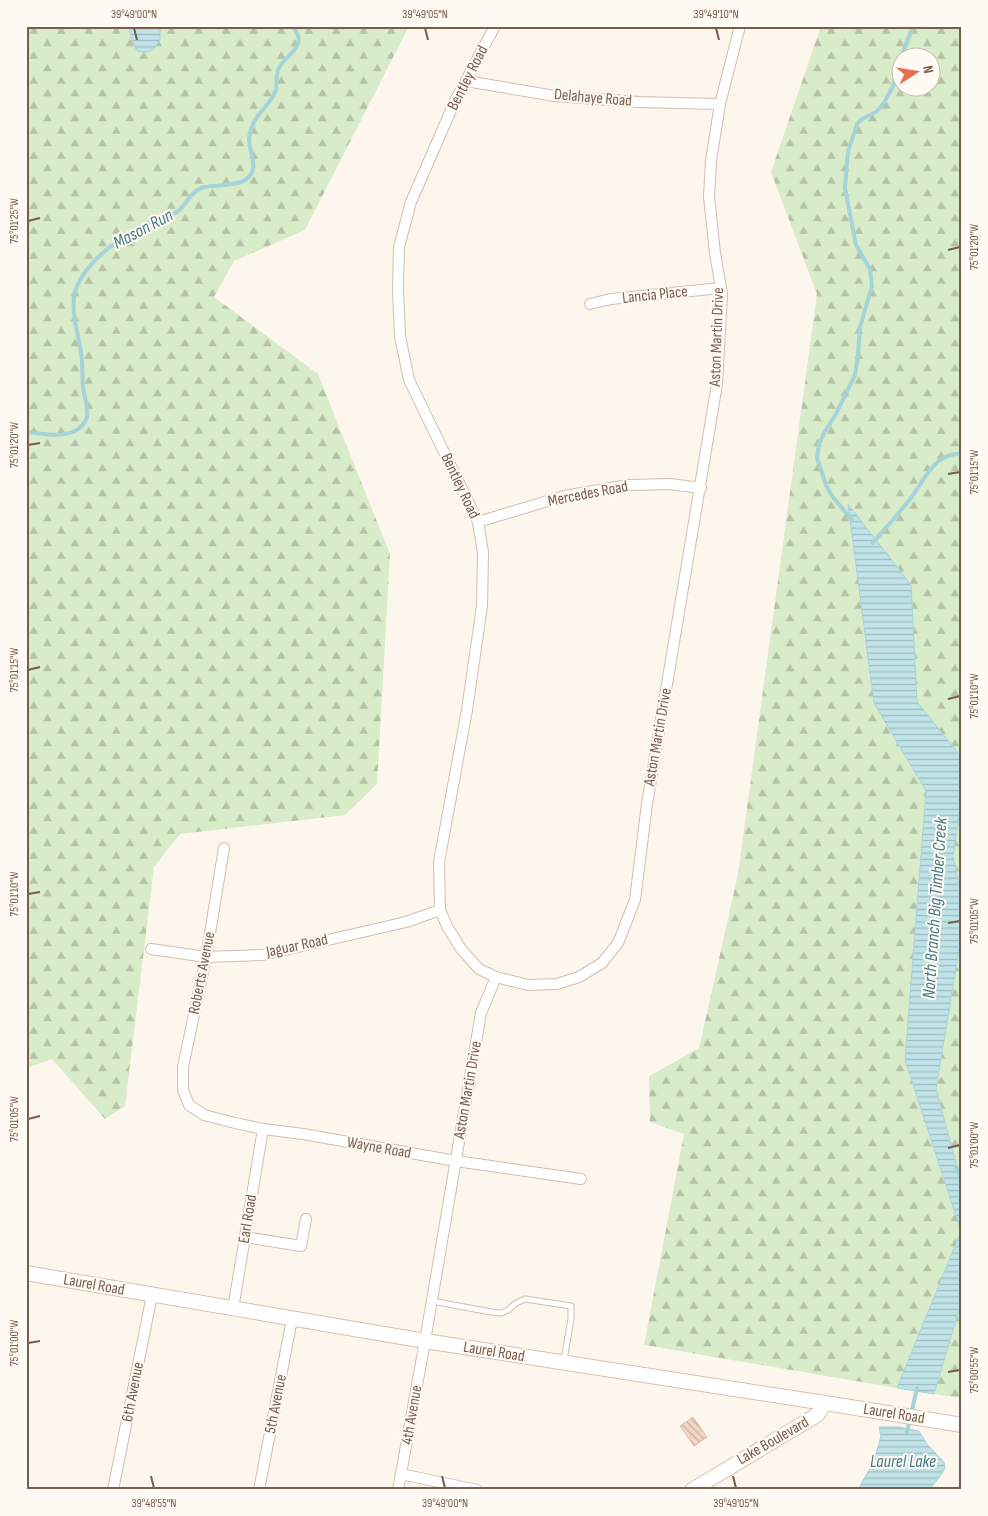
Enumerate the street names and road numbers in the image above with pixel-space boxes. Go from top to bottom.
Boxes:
street label: Bentley Road [444,42,492,114]
street label: Delahaye Road [553,85,633,111]
street label: Lancia Place [621,282,689,308]
street label: Aston Martin Drive [706,287,728,388]
street label: Bentley Road [437,450,483,522]
street label: Mercedes Road [546,477,630,511]
street label: Aston Martin Drive [640,687,676,788]
street label: Roberts Avenue [185,930,219,1016]
street label: Jaguar Road [263,930,330,962]
street label: Aston Martin Drive [450,1040,486,1141]
street label: Wayne Road [345,1133,413,1163]
street label: Earl Road [235,1193,261,1245]
street label: Laurel Road [62,1270,126,1300]
street label: Laurel Road [462,1338,526,1366]
street label: 6th Avenue [118,1361,148,1423]
street label: 5th Avenue [261,1373,291,1435]
street label: 4th Avenue [397,1384,427,1446]
street label: Laurel Road [862,1400,926,1428]
street label: Lake Boulevard [734,1413,812,1469]

